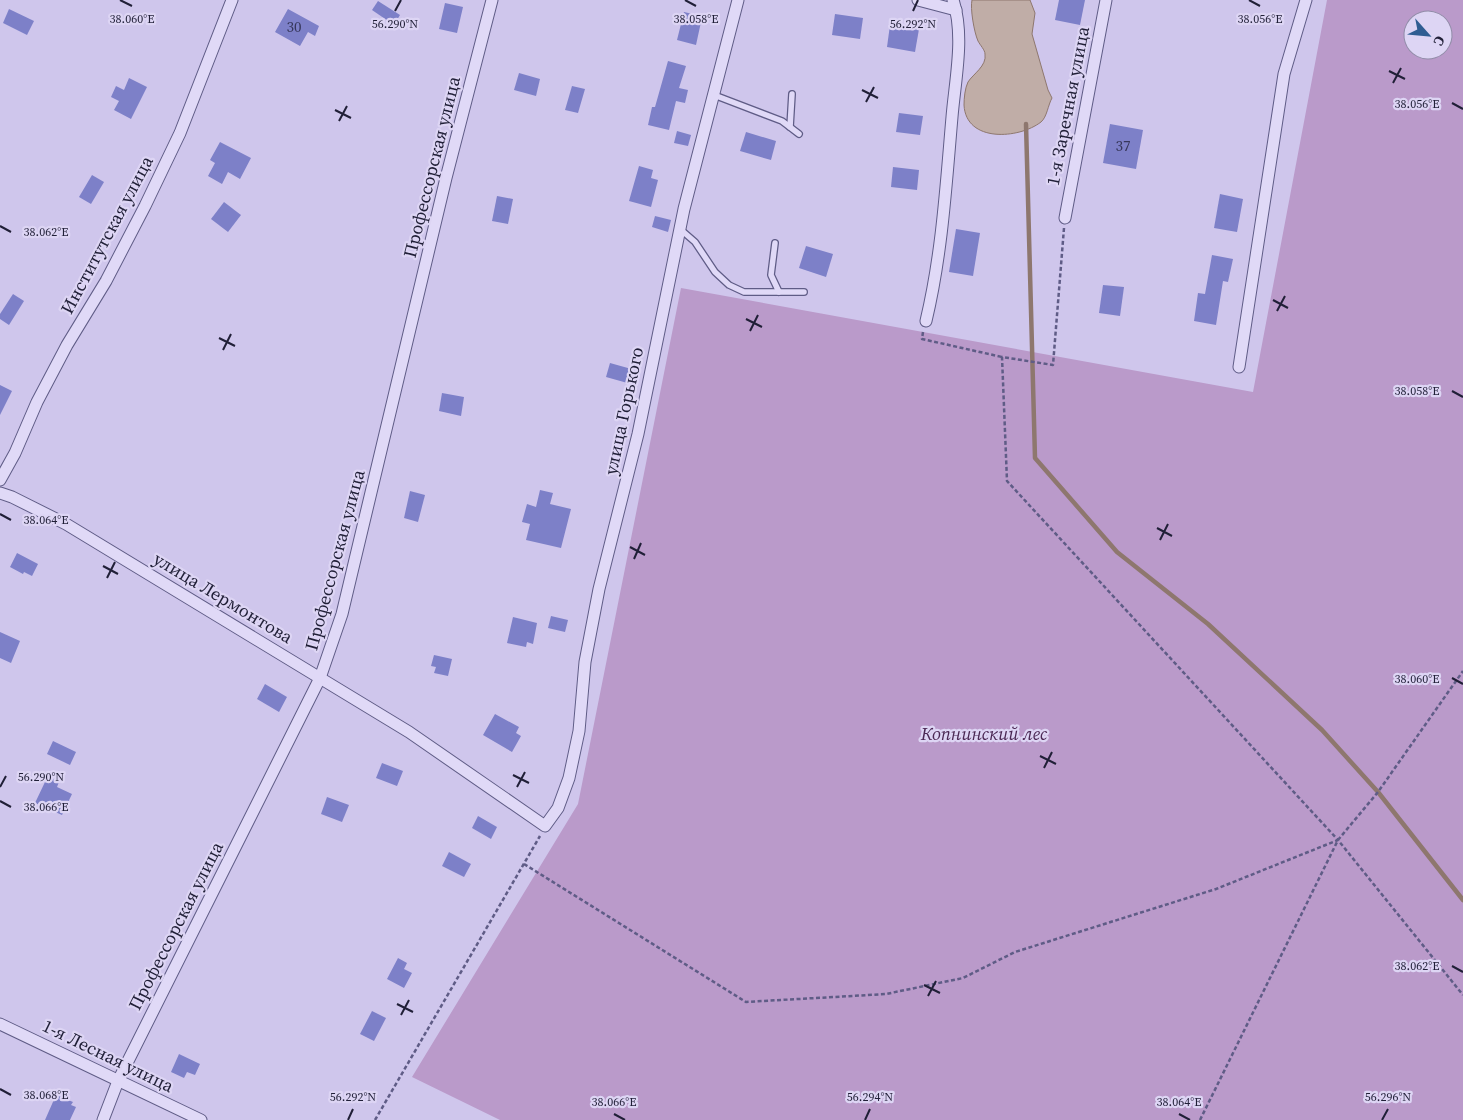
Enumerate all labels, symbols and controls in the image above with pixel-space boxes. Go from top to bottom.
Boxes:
north arrow [1403,10,1453,60]
text: 38.060°E [110,11,154,27]
text: 38.058°E [674,11,718,27]
text: 38.056°E [1238,11,1282,27]
house number: 30 [286,16,302,37]
text: 56.290°N [372,16,418,32]
text: 56.292°N [890,16,936,32]
street label: 1-я Заречная улица [1040,23,1095,188]
text: С [1429,32,1450,50]
street label: Профессорская улица [397,73,466,260]
text: 38.056°E [1395,96,1439,112]
house number: 37 [1115,135,1131,156]
street label: Институтская улица [54,151,159,318]
text: 38.062°E [24,224,68,240]
street label: улица Горького [598,344,649,477]
text: 38.058°E [1395,383,1439,399]
street label: Профессорская улица [298,466,371,653]
text: 38.064°E [24,512,68,528]
street label: улица Лермонтова [149,546,298,650]
text: 38.060°E [1395,671,1439,687]
park label: Копнинский лес [920,721,1048,746]
text: 56.290°N [18,769,64,785]
text: 38.066°E [24,799,68,815]
street label: Профессорская улица [122,836,229,1014]
text: 38.062°E [1395,958,1439,974]
street label: 1-я Лесная улица [38,1013,179,1099]
text: 38.068°E [24,1087,68,1103]
text: 56.292°N [330,1089,376,1105]
text: 56.294°N [847,1089,893,1105]
text: 56.296°N [1365,1089,1411,1105]
text: 38.066°E [592,1094,636,1110]
text: 38.064°E [1157,1094,1201,1110]

